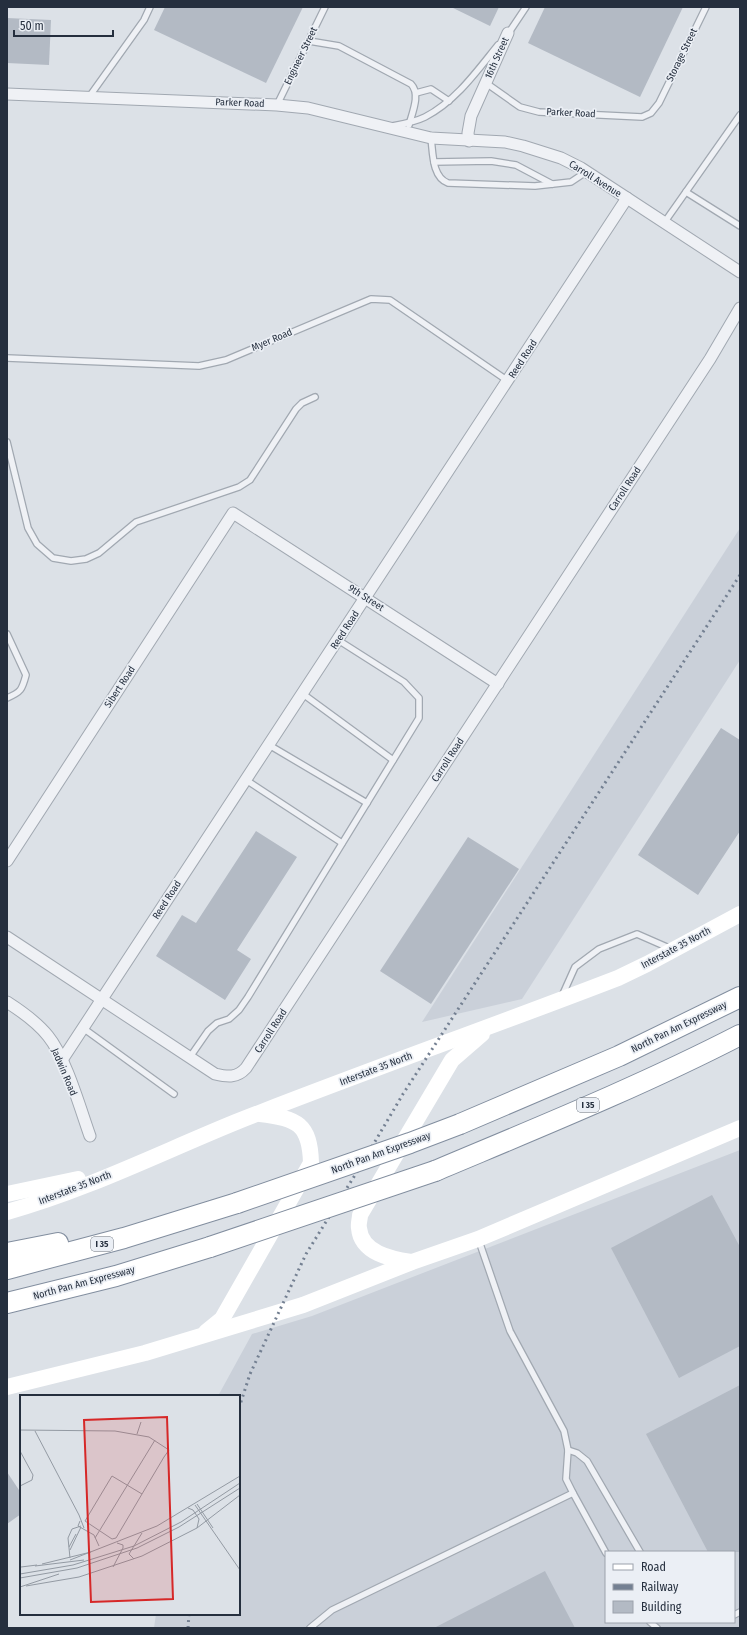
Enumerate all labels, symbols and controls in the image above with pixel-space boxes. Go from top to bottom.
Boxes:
scale bar [14,12,113,38]
text: 50 m [20,19,44,33]
street label: Engineer Street [282,25,320,87]
street label: Storage Street [664,26,700,84]
street label: 16th Street [483,35,512,81]
street label: Parker Road [215,96,265,110]
street label: Parker Road [546,106,596,120]
street label: Carroll Avenue [567,158,623,200]
street label: Myer Road [250,326,294,354]
street label: Reed Road [506,337,540,381]
street label: Carroll Road [606,465,644,513]
street label: 9th Street [346,582,387,614]
street label: Reed Road [328,608,362,652]
street label: Sibert Road [102,664,138,710]
street label: Carroll Road [429,736,467,784]
street label: Reed Road [150,878,184,922]
street label: Interstate 35 North [639,925,713,971]
street label: North Pan Am Expressway [629,998,729,1055]
street label: Carroll Road [252,1007,290,1055]
street label: Jadwin Road [49,1046,79,1098]
street label: Interstate 35 North [338,1050,414,1088]
road number: I 35 [577,1098,599,1112]
street label: North Pan Am Expressway [330,1129,433,1177]
street label: Interstate 35 North [37,1169,113,1207]
road number: I 35 [91,1237,113,1251]
street label: North Pan Am Expressway [32,1264,137,1302]
inset map [20,1395,240,1615]
legend [605,1551,735,1623]
text: Road [641,1560,666,1574]
text: Railway [641,1580,679,1594]
text: Building [641,1600,682,1614]

